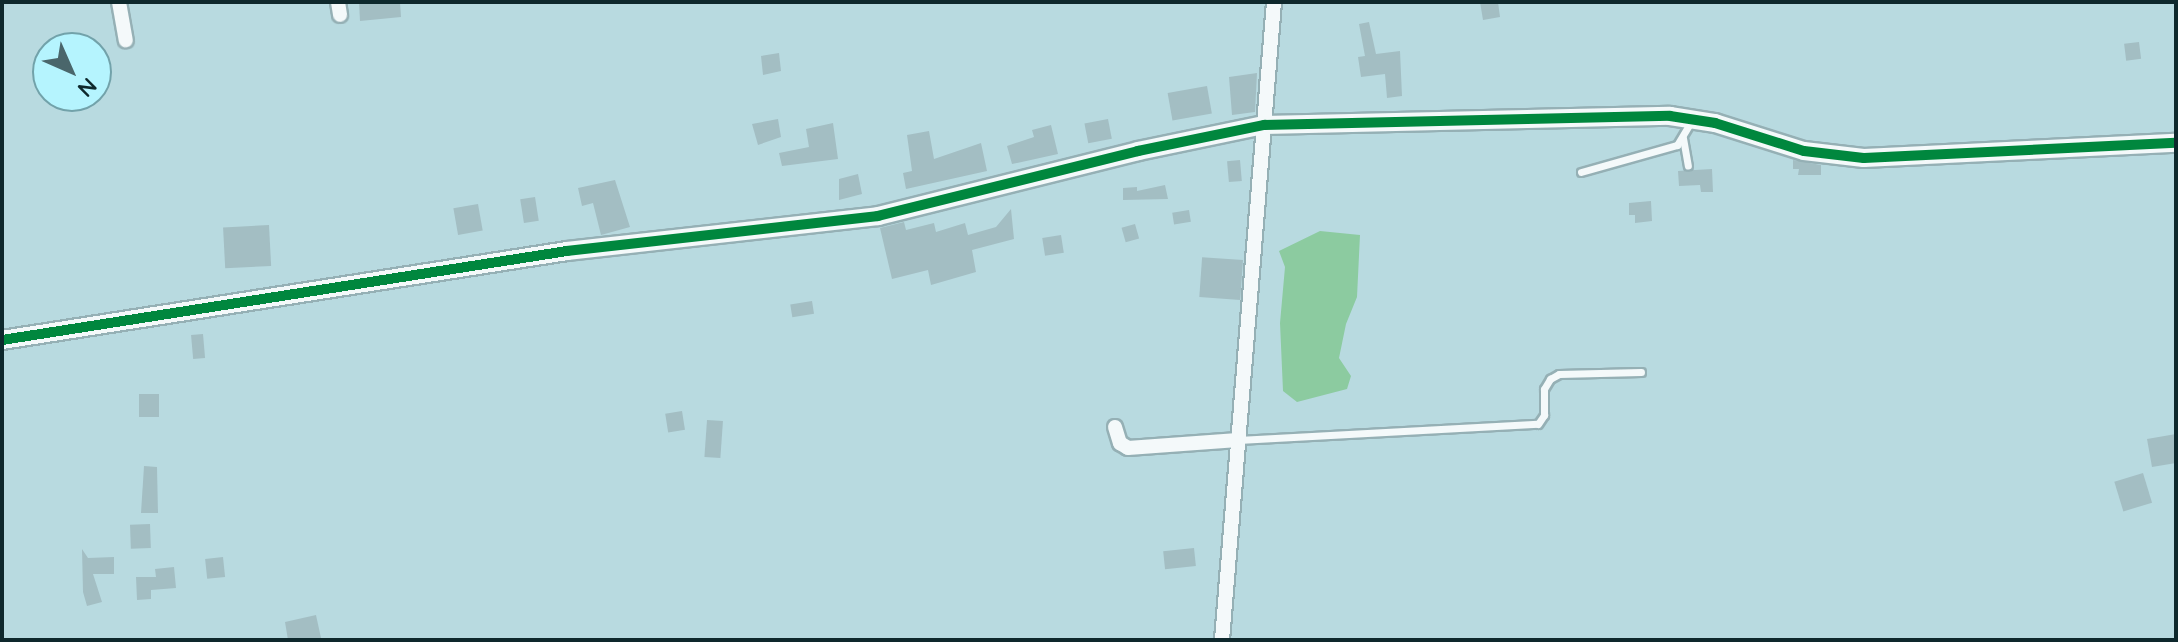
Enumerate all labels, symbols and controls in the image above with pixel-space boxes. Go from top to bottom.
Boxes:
north arrow [32,32,112,112]
text: N [72,72,103,103]

